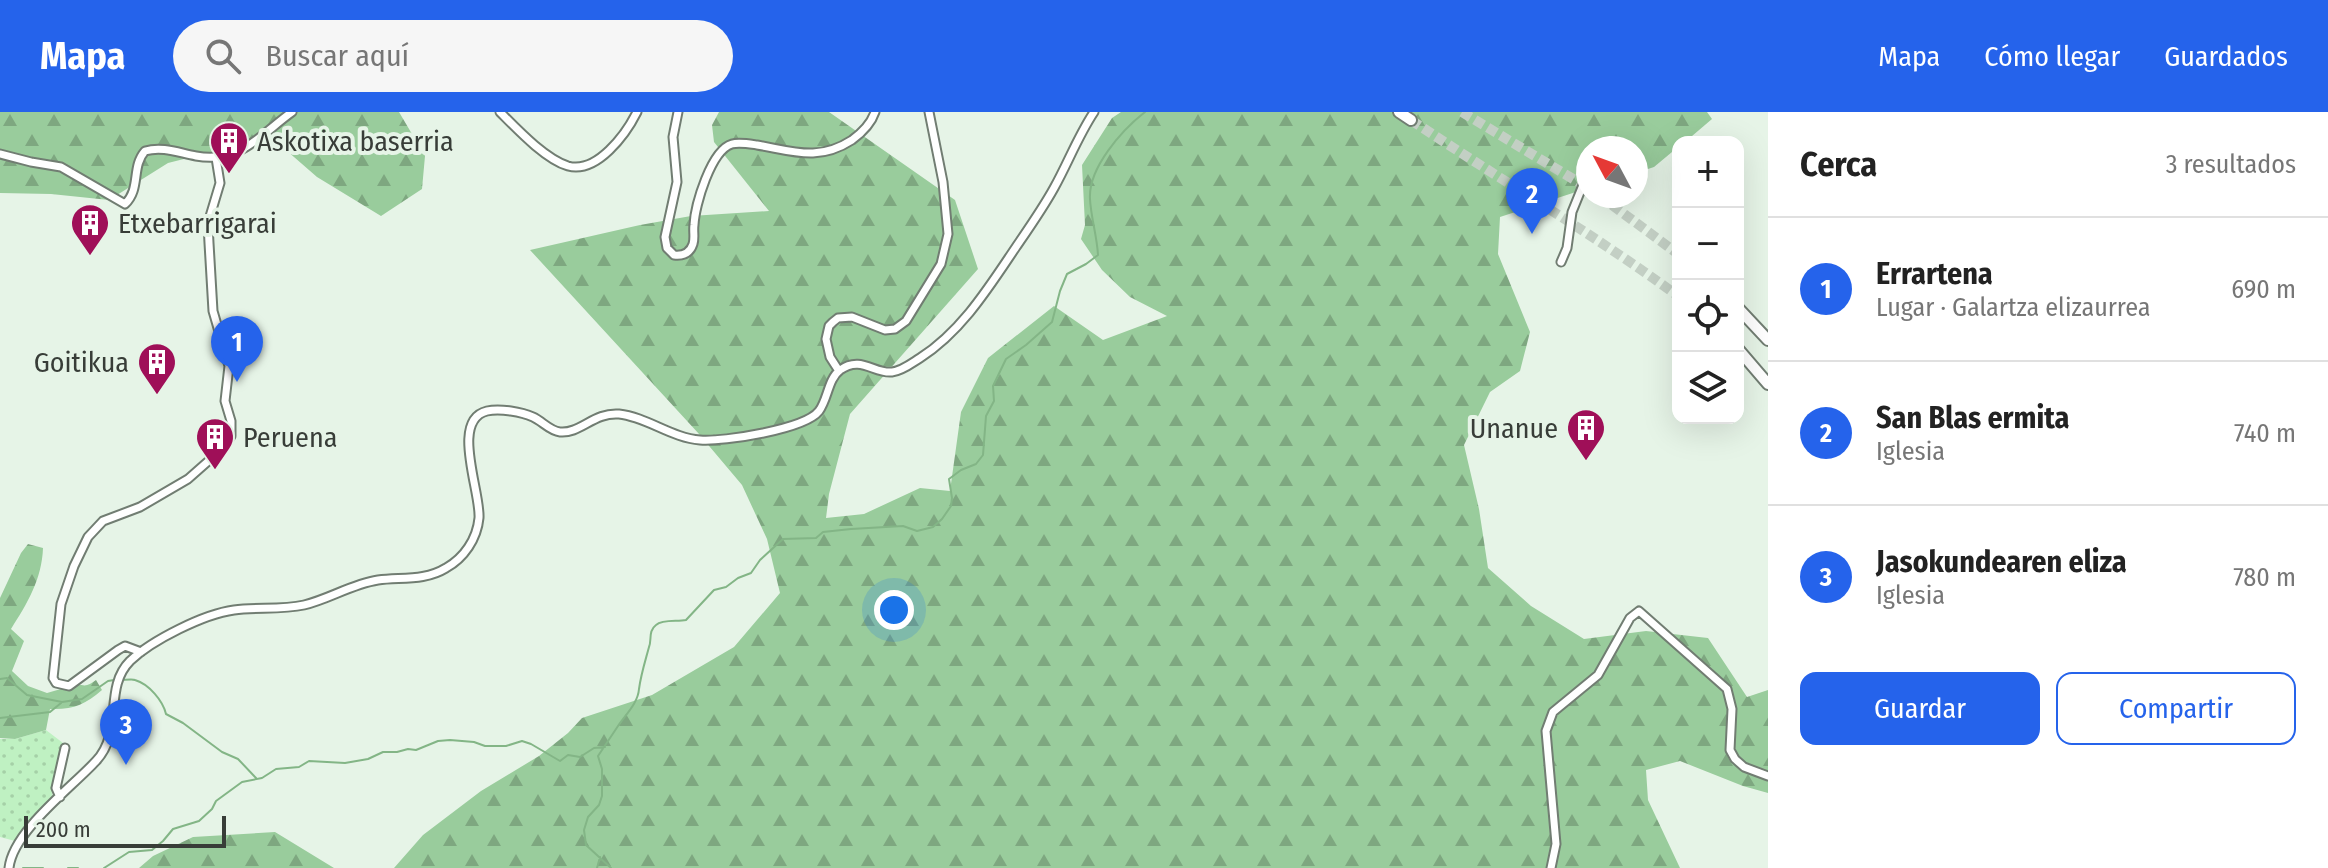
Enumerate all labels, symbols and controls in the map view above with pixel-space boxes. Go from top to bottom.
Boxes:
search box [173,20,733,92]
text: Mapa [40,33,125,79]
icon: search [201,34,245,78]
text: Buscar aquí [265,38,409,74]
text: Mapa [1878,40,1940,73]
text: Cómo llegar [1984,40,2120,73]
text: Guardados [2164,40,2288,73]
building icon: Askotixa baserria [208,120,250,175]
place label: Askotixa baserria [257,125,454,158]
north arrow [1576,136,1648,208]
map controls [1672,136,1744,424]
button: + [1672,136,1744,208]
text: Cerca [1800,144,1877,185]
text: 3 resultados [2166,149,2296,180]
pin: 2 [1506,168,1558,234]
building icon: Etxebarrigarai [69,202,111,257]
place label: Etxebarrigarai [118,207,277,240]
button: − [1672,208,1744,280]
text: Errartena [1876,256,1993,292]
text: 1 [1821,274,1832,305]
text: 690 m [2231,274,2296,305]
button: locate [1672,280,1744,352]
text: Lugar · Galartza elizaurrea [1876,292,2151,323]
pin: 1 [211,316,263,382]
building icon: Goitikua [136,341,178,396]
place label: Goitikua [34,346,129,379]
button: layers [1672,352,1744,424]
text: San Blas ermita [1876,400,2069,436]
building icon: Unanue [1565,407,1607,462]
place label: Unanue [1470,412,1558,445]
building icon: Peruena [194,416,236,471]
text: 2 [1820,418,1832,449]
text: 740 m [2234,418,2296,449]
place label: Peruena [243,421,337,454]
text: Iglesia [1876,436,1945,467]
text: Jasokundearen eliza [1876,544,2127,580]
text: 3 [1820,562,1832,593]
text: 780 m [2233,562,2296,593]
text: Iglesia [1876,580,1945,611]
your location [874,590,914,630]
button: Guardar [1800,672,2040,745]
button: Compartir [2056,672,2296,745]
pin: 3 [100,699,152,765]
scale bar [24,812,226,848]
text: 200 m [36,816,91,843]

